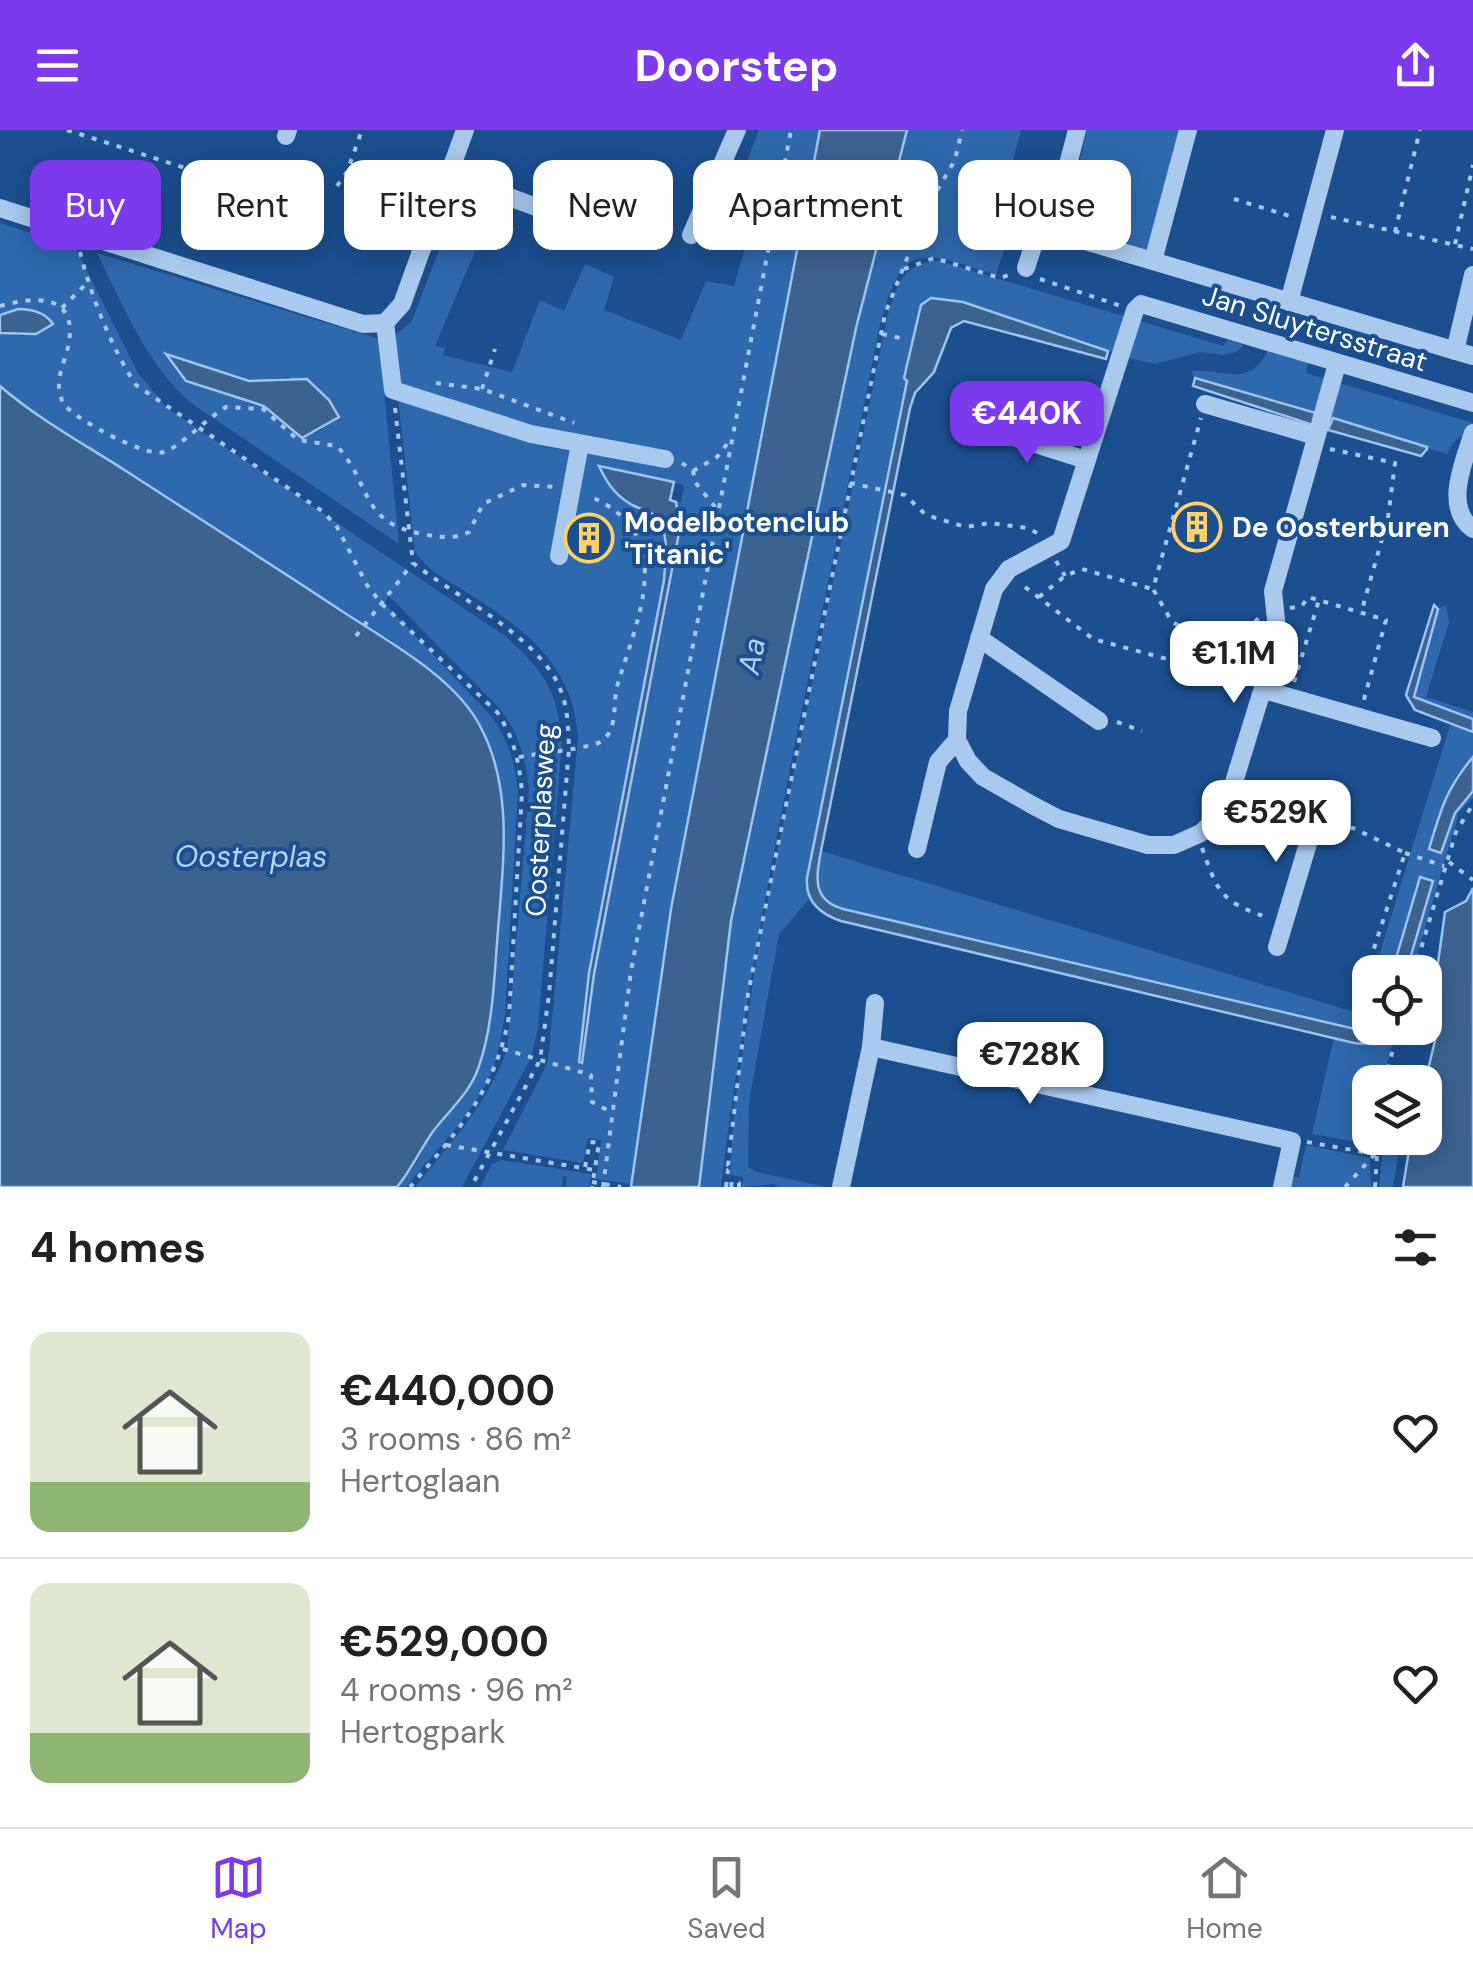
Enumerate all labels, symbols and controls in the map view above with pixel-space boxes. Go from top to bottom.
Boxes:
text: Doorstep [635,36,838,95]
icon: menu [30,38,85,93]
icon: share [1388,38,1443,93]
chip: Buy [30,160,161,250]
chip: Rent [181,160,324,250]
chip: Filters [344,160,513,250]
chip: New [533,160,673,250]
chip: Apartment [693,160,938,250]
chip: House [958,160,1131,250]
street label: Jan Sluytersstraat [1198,277,1432,380]
pin: €440K [957,381,1097,466]
text: €440K [972,392,1082,434]
building icon: De Oosterburen [1171,501,1223,553]
place label: Modelbotenclub 'Titanic' [624,504,849,573]
place label: De Oosterburen [1232,509,1450,546]
building icon: Modelbotenclub 'Titanic' [563,512,615,564]
pin: €1.1M [1164,621,1304,706]
text: €1.1M [1192,632,1276,674]
water label: Aa [729,634,774,679]
street label: Oosterplasweg [517,723,564,918]
pin: €529K [1206,780,1346,865]
text: €529K [1224,791,1328,833]
water label: Oosterplas [175,837,327,876]
map controls [1352,955,1442,1155]
button: locate [1352,955,1442,1045]
pin: €728K [960,1022,1100,1107]
text: €728K [979,1033,1081,1075]
button: layers [1352,1065,1442,1155]
text: 4 homes [30,1220,206,1275]
icon: filters [1388,1220,1443,1275]
text: €440,000 [340,1363,555,1418]
icon: home [110,1372,230,1492]
icon: heart [1388,1405,1443,1460]
text: 3 rooms · 86 m² [340,1418,572,1460]
text: Hertoglaan [340,1460,500,1502]
text: €529,000 [340,1614,549,1669]
icon: home [110,1623,230,1743]
icon: heart [1388,1656,1443,1711]
text: 4 rooms · 96 m² [340,1669,573,1711]
text: Hertogpark [340,1711,505,1753]
tab: Map [210,1850,267,1947]
tab: Saved [687,1850,766,1947]
tab: Home [1186,1850,1263,1947]

